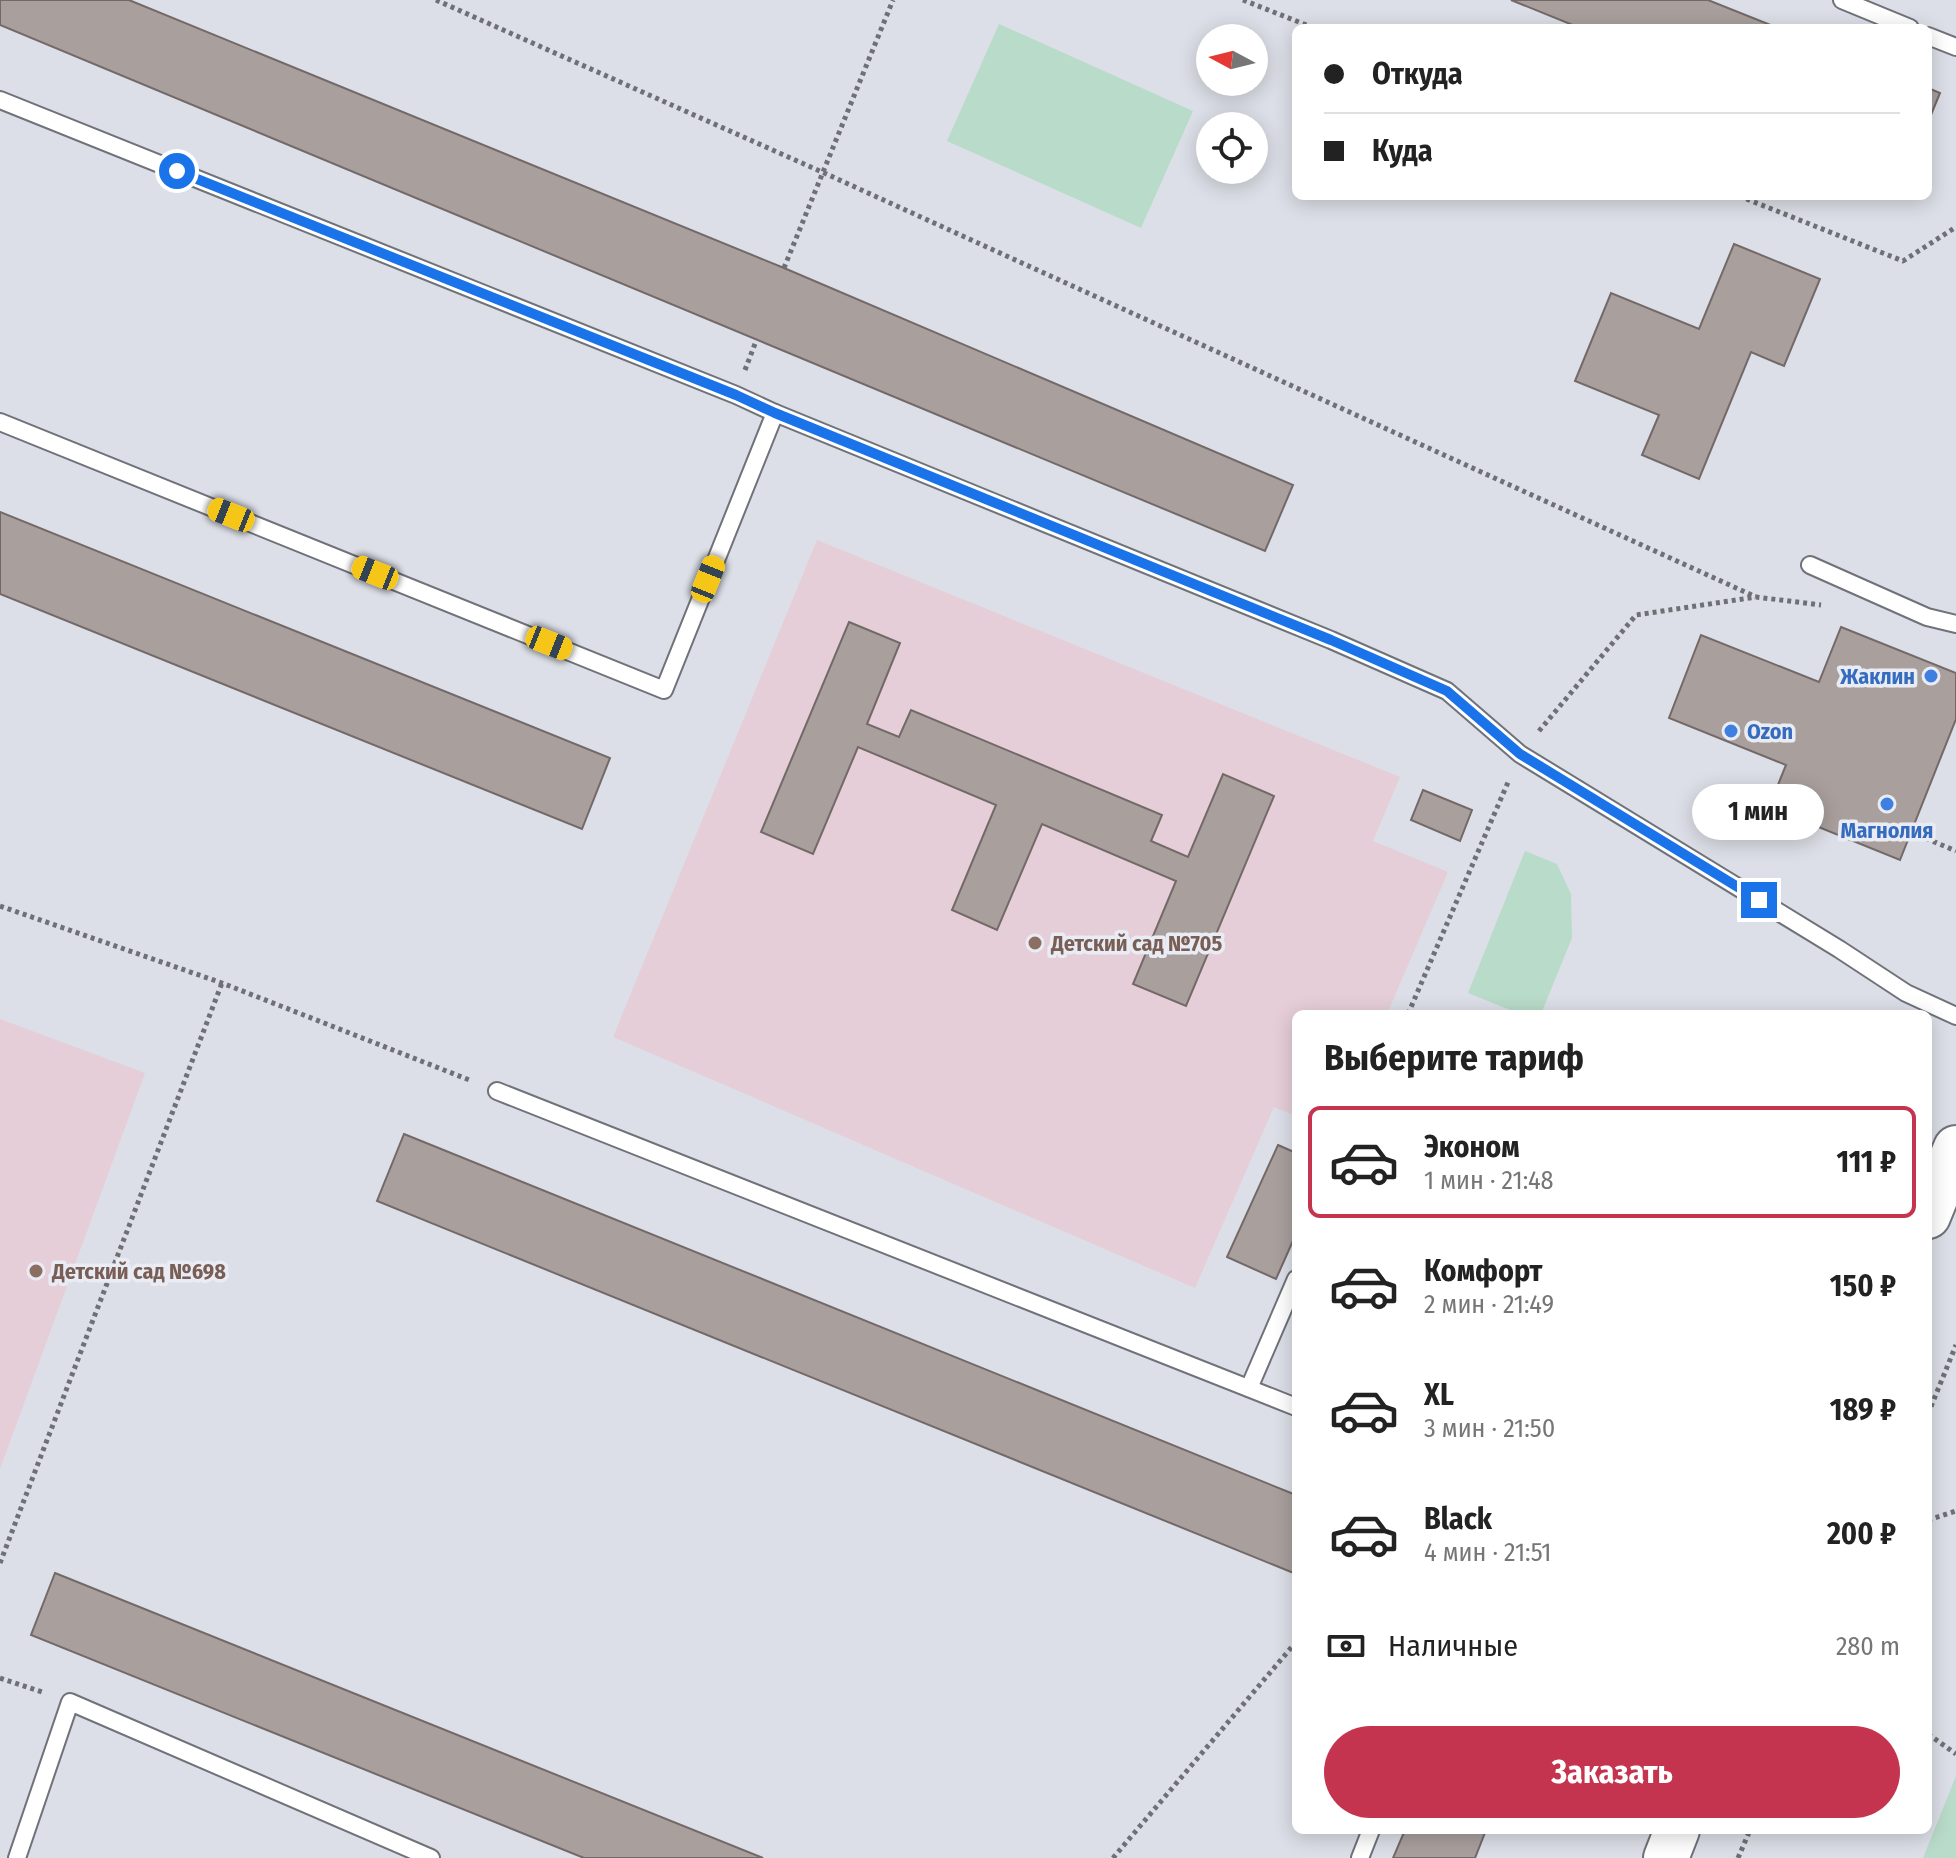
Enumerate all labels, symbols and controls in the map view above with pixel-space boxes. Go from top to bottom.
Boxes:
north arrow [1196,24,1268,96]
map controls [1196,24,1268,184]
text: Откуда [1372,56,1463,92]
button: locate [1196,112,1268,184]
text: Куда [1372,133,1433,169]
route start [159,153,195,189]
car [204,495,258,535]
car [688,552,728,606]
car [348,553,402,593]
car [522,623,576,663]
place label: Жаклин [1839,663,1915,690]
marker: Жаклин [1922,667,1940,685]
place label: Ozon [1747,718,1793,745]
marker: Ozon [1722,722,1740,740]
callout: 1 мин [1693,784,1825,840]
marker: Магнолия [1878,795,1896,813]
text: 1 мин [1728,796,1788,827]
place label: Магнолия [1841,817,1933,844]
route end [1741,882,1777,918]
place label: Детский сад №705 [1050,930,1223,957]
marker: Детский сад №705 [1026,934,1044,952]
text: Выберите тариф [1324,1036,1584,1080]
icon: car [1328,1126,1400,1198]
text: Эконом [1424,1129,1520,1165]
text: 111 ₽ [1837,1144,1896,1180]
text: 1 мин · 21:48 [1424,1165,1554,1196]
icon: car [1328,1250,1400,1322]
text: Комфорт [1424,1253,1542,1289]
place label: Детский сад №698 [51,1258,226,1285]
marker: Детский сад №698 [27,1262,45,1280]
text: 150 ₽ [1830,1268,1896,1304]
text: 2 мин · 21:49 [1424,1289,1554,1320]
icon: car [1328,1374,1400,1446]
text: XL [1424,1377,1454,1413]
text: 189 ₽ [1830,1392,1896,1428]
text: 3 мин · 21:50 [1424,1413,1555,1444]
icon: car [1328,1498,1400,1570]
text: Black [1424,1501,1492,1537]
text: 200 ₽ [1827,1516,1896,1552]
text: 4 мин · 21:51 [1424,1537,1552,1568]
icon: cash [1324,1624,1368,1668]
text: Наличные [1388,1628,1518,1664]
text: 280 m [1836,1631,1900,1662]
button: Заказать [1324,1726,1900,1818]

